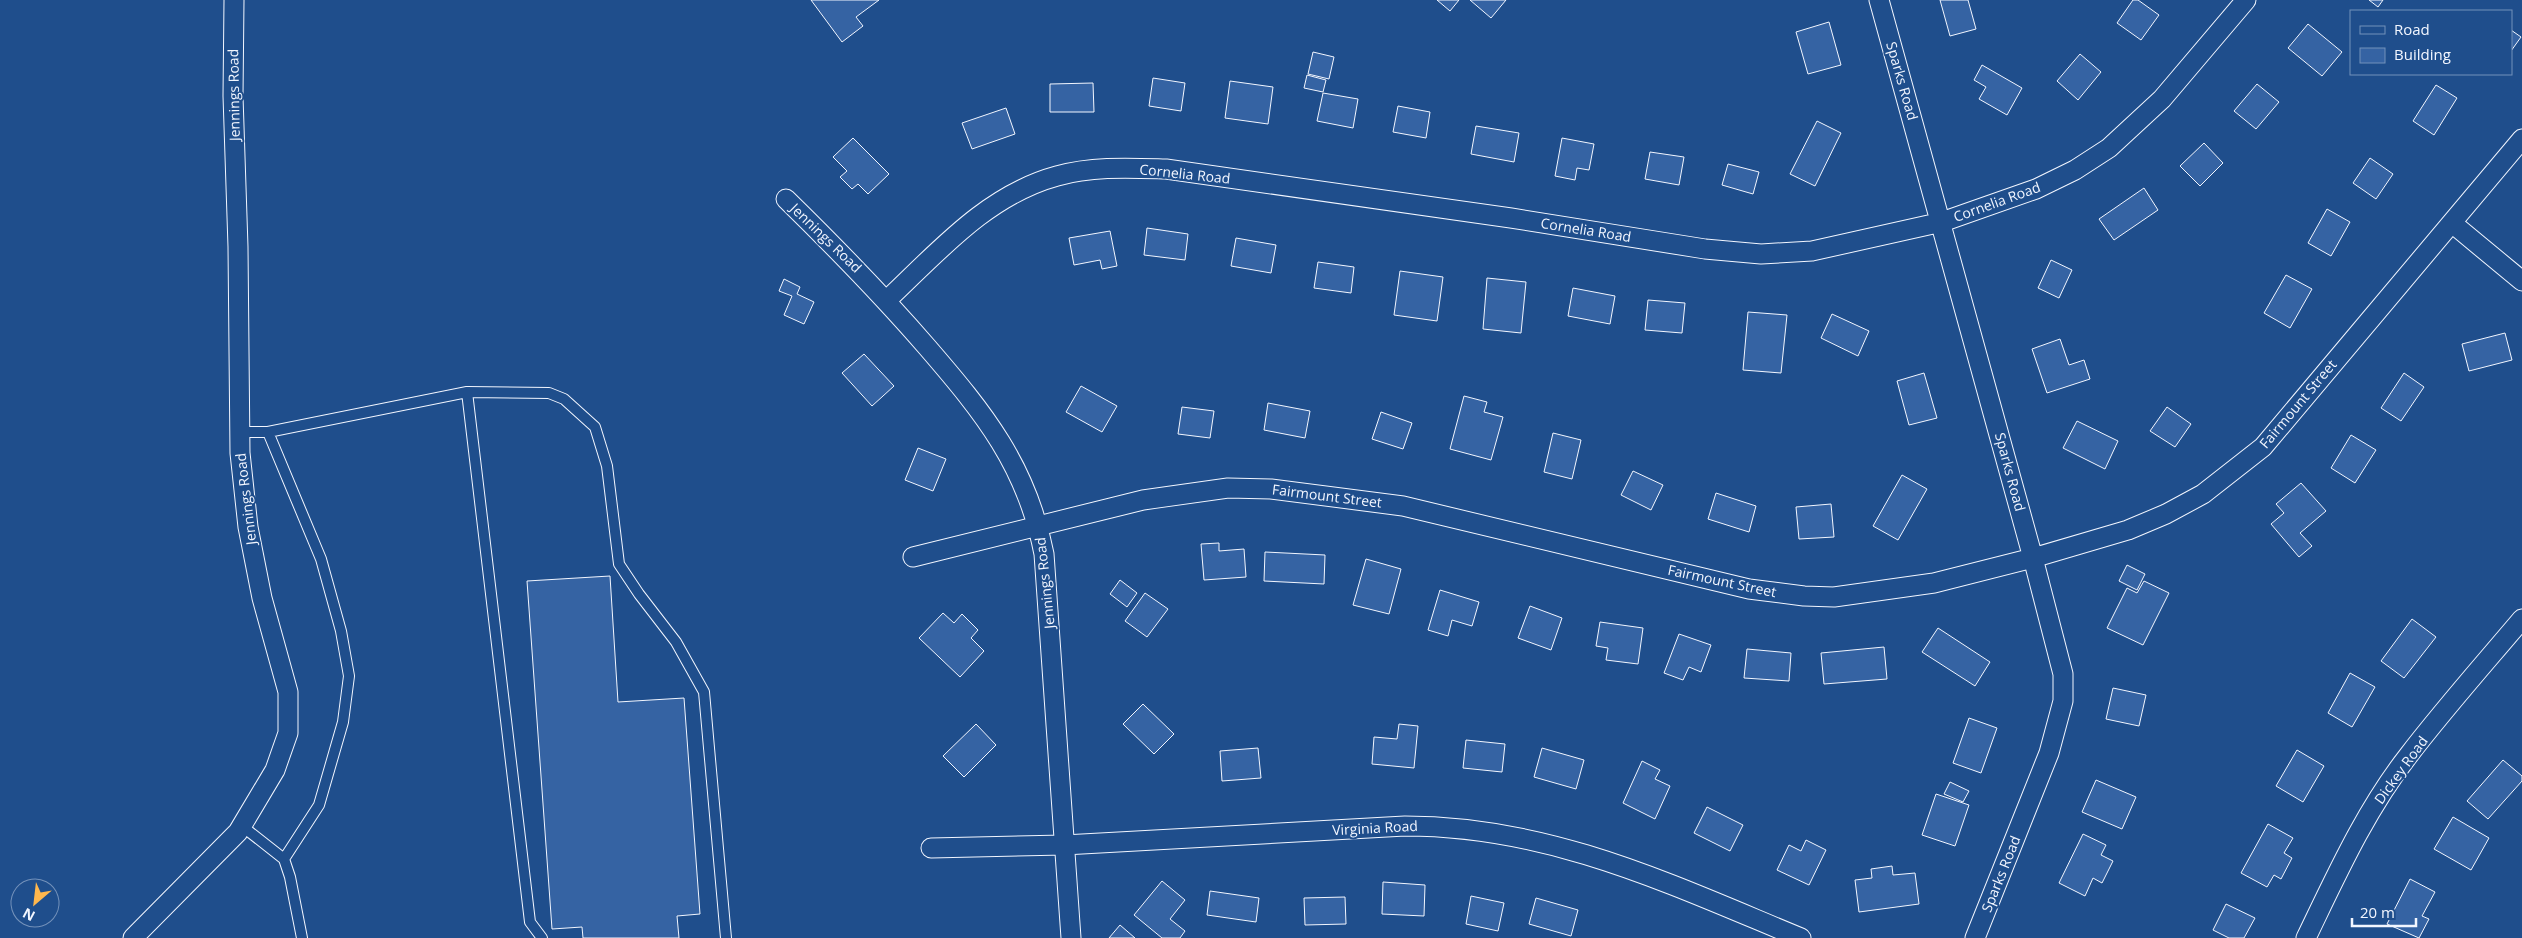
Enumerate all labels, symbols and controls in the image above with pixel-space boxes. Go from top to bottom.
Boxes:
legend [2350,10,2512,75]
text: Road [2394,19,2430,39]
street label: Sparks Road [1882,39,1923,122]
text: Building [2394,44,2451,64]
street label: Jennings Road [223,49,244,143]
street label: Cornelia Road [1139,159,1231,188]
street label: Cornelia Road [1951,177,2043,226]
street label: Jennings Road [785,197,866,277]
street label: Cornelia Road [1539,213,1633,246]
street label: Fairmount Street [2255,355,2340,452]
street label: Sparks Road [1991,430,2030,513]
street label: Jennings Road [230,452,261,548]
street label: Fairmount Street [1271,479,1383,512]
street label: Jennings Road [1030,536,1059,632]
street label: Fairmount Street [1666,560,1778,601]
street label: Dickey Road [2369,732,2432,808]
street label: Virginia Road [1332,816,1418,839]
street label: Sparks Road [1977,833,2024,915]
north arrow [10,878,60,928]
scale bar [2352,896,2416,928]
text: 20 m [2360,902,2395,922]
text: N [19,904,38,926]

